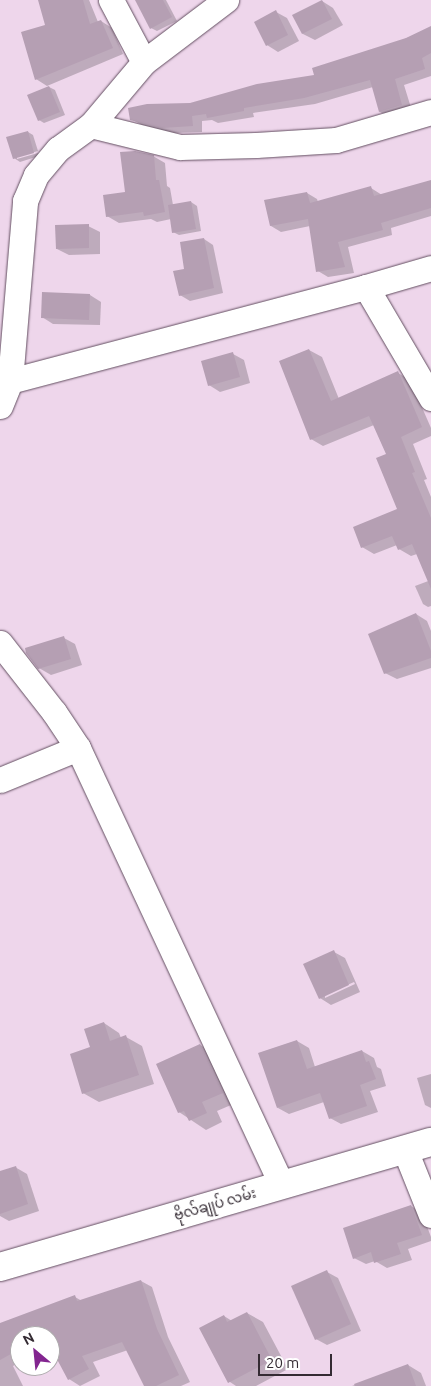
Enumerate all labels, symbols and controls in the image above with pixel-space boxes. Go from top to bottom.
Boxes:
street label: ဗိုလ်ချုပ် လမ်း [172,1184,258,1224]
north arrow [10,1326,60,1376]
text: N [20,1329,37,1348]
scale bar [261,1344,335,1376]
text: 20 m [266,1354,299,1371]

